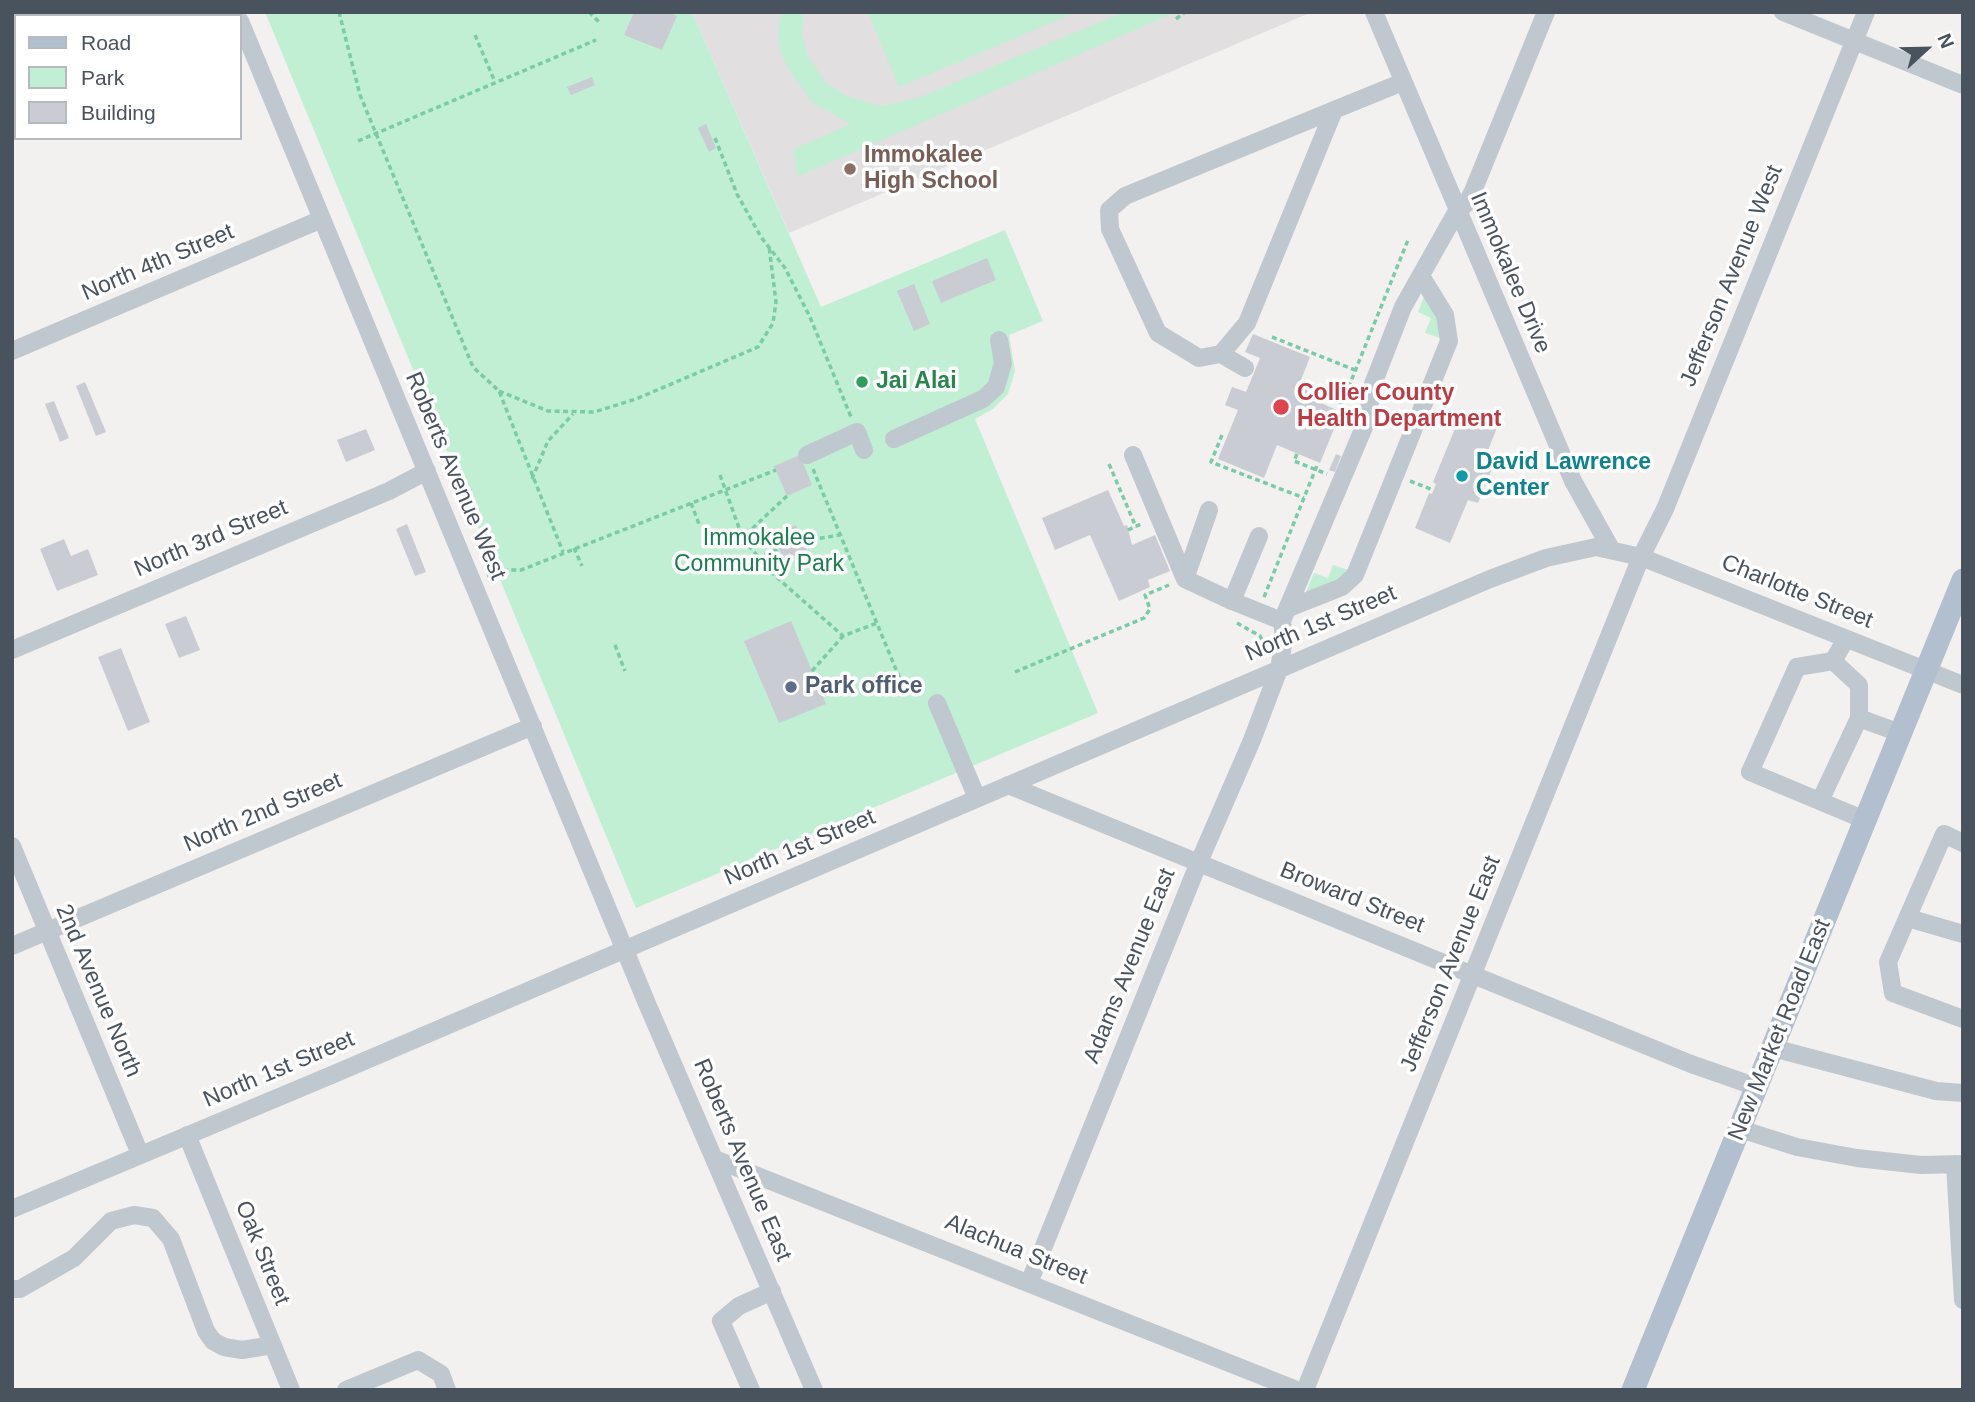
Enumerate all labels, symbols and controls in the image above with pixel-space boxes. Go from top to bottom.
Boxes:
legend [14,14,242,140]
north arrow [1891,14,1961,84]
text: Road [81,31,131,54]
text: N [1934,31,1958,51]
text: Park [81,66,124,89]
text: Building [81,101,156,124]
place label: Immokalee High School [864,142,998,196]
marker: Immokalee High School [842,161,858,177]
street label: Jefferson Avenue West [1675,161,1789,391]
street label: Immokalee Drive [1464,188,1556,358]
street label: North 4th Street [78,219,238,307]
street label: Roberts Avenue West [399,368,511,584]
place label: Jai Alai [876,368,957,396]
marker: Jai Alai [854,374,870,390]
place label: Collier County Health Department [1297,380,1501,434]
marker: Collier County Health Department [1271,397,1291,417]
place label: David Lawrence Center [1476,449,1651,503]
marker: David Lawrence Center [1454,468,1470,484]
street label: North 3rd Street [130,494,292,584]
park label: Immokalee Community Park [674,525,844,579]
street label: Charlotte Street [1717,549,1877,635]
street label: North 1st Street [1241,580,1401,668]
place label: Park office [805,673,923,701]
marker: Park office [783,679,799,695]
street label: North 2nd Street [180,767,346,859]
street label: North 1st Street [720,804,880,892]
street label: Jefferson Avenue East [1395,852,1507,1076]
street label: Broward Street [1276,856,1428,940]
street label: Adams Avenue East [1078,864,1182,1068]
street label: 2nd Avenue North [49,900,147,1082]
street label: New Market Road East [1723,915,1837,1145]
street label: North 1st Street [199,1026,359,1114]
street label: Roberts Avenue East [687,1055,797,1265]
street label: Oak Street [229,1197,295,1309]
street label: Alachua Street [941,1209,1091,1291]

